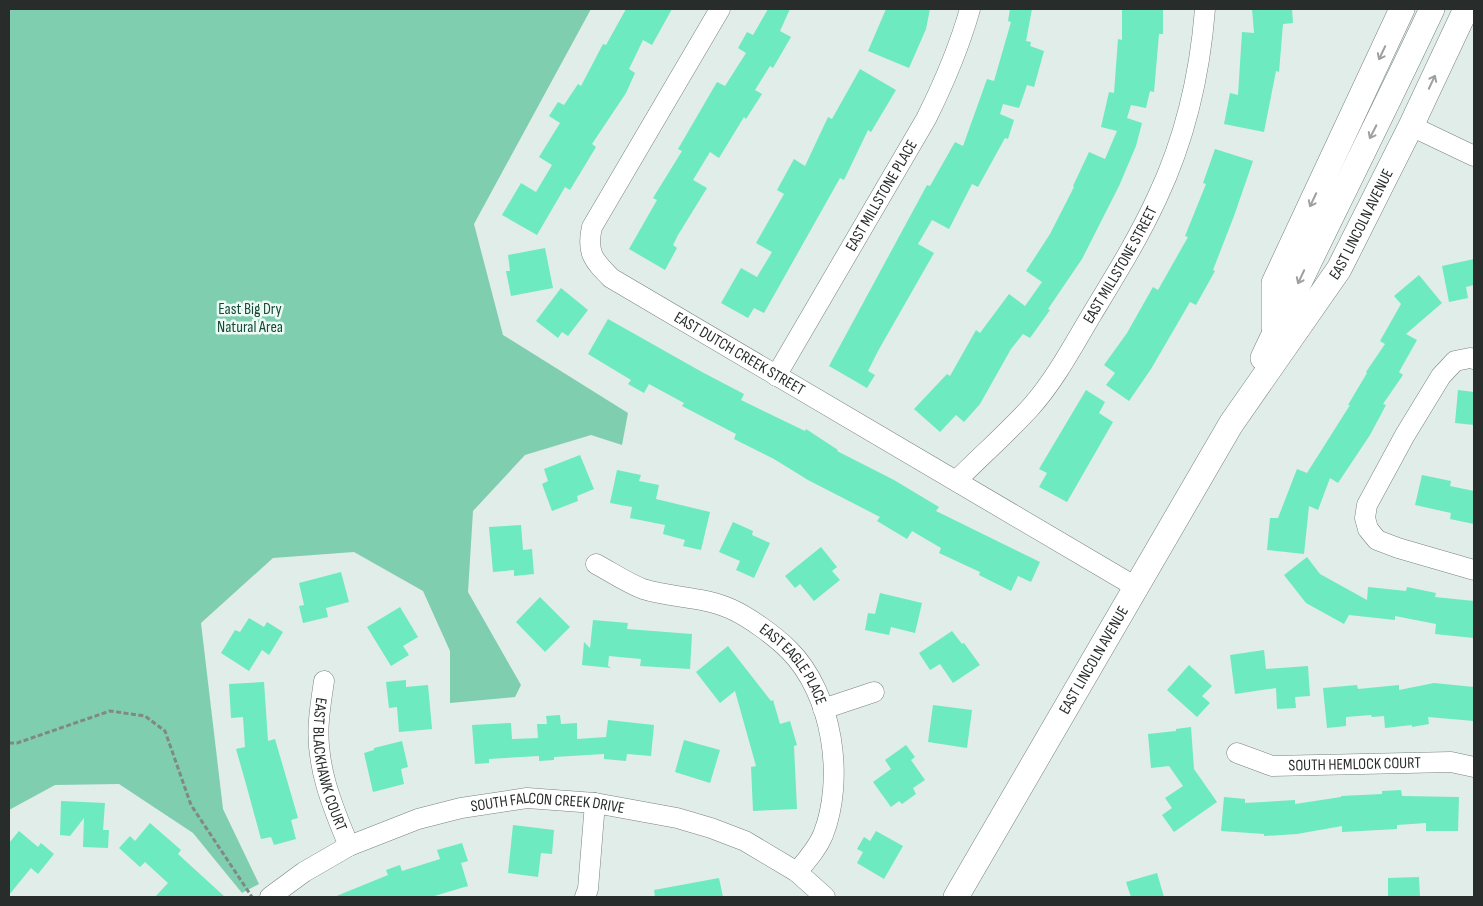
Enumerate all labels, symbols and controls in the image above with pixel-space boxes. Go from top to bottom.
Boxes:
one-way arrow [1376,45,1386,60]
one-way arrow [1427,74,1437,89]
one-way arrow [1368,124,1377,139]
street label: EAST MILLSTONE PLACE [841,136,921,255]
street label: EAST LINCOLN AVENUE [1325,166,1397,283]
one-way arrow [1307,192,1317,207]
street label: EAST MILLSTONE STREET [1079,203,1161,327]
one-way arrow [1296,269,1305,284]
park label: East Big Dry Natural Area [217,300,283,337]
street label: EAST DUTCH CREEK STREET [671,308,809,400]
street label: EAST LINCOLN AVENUE [1055,603,1132,717]
street label: EAST EAGLE PLACE [756,620,831,707]
street label: EAST BLACKHAWK COURT [309,697,351,834]
street label: SOUTH HEMLOCK COURT [1288,753,1422,775]
street label: SOUTH FALCON CREEK DRIVE [469,788,626,818]

